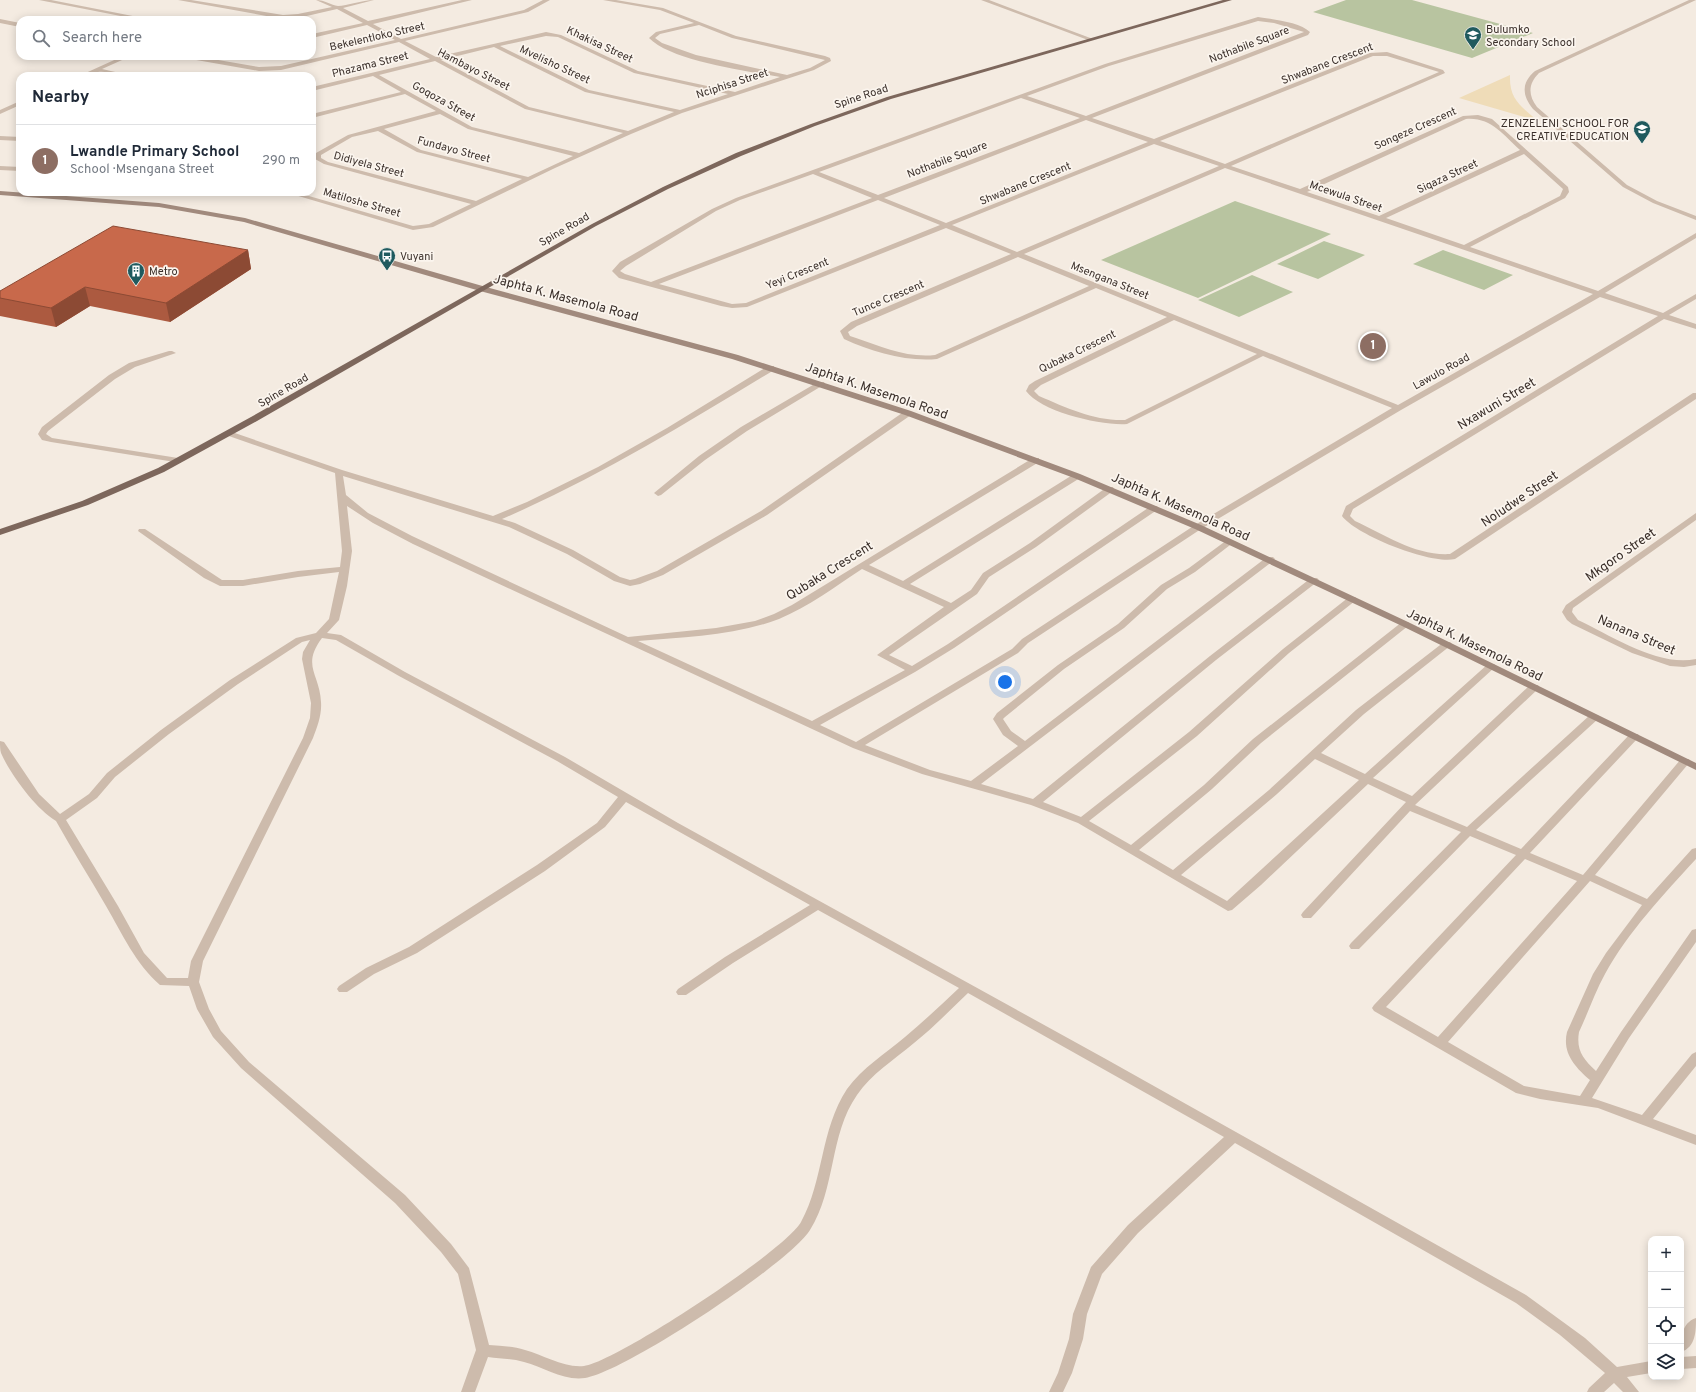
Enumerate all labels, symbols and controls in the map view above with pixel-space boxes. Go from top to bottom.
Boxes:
search box [16,16,316,60]
street label: Bekelentloko Street [328,19,426,55]
street label: Khakisa Street [564,23,635,66]
street label: Nothabile Square [1207,23,1292,67]
place label: Bulumko Secondary School [1486,23,1575,50]
school or university icon: Bulumko Secondary School [1463,25,1483,50]
icon: search [30,27,52,49]
text: Search here [62,29,142,48]
street label: Shwabane Crescent [1280,40,1375,88]
street label: Mvelisho Street [517,42,592,87]
street label: Hambayo Street [435,46,512,94]
street label: Phazama Street [330,49,410,81]
street label: Nciphisa Street [694,66,770,102]
street label: Goqoza Street [409,79,478,125]
street label: Spine Road [833,82,890,112]
text: Nearby [32,87,89,109]
street label: Songeze Crescent [1372,105,1459,153]
place label: ZENZELENI SCHOOL FOR CREATIVE EDUCATION [1501,117,1629,144]
school or university icon: ZENZELENI SCHOOL FOR CREATIVE EDUCATION [1632,119,1652,144]
street label: Fundayo Street [416,133,492,166]
street label: Nothabile Square [905,138,990,182]
text: Lwandle Primary School [70,143,239,162]
street label: Didiyela Street [332,149,406,181]
text: 1 [42,153,48,169]
text: 290 m [262,153,300,169]
street label: Siqaza Street [1415,157,1480,197]
street label: Shwabane Crescent [978,159,1073,209]
text: School · Msengana Street [70,162,214,178]
street label: Mcewula Street [1308,178,1384,216]
street label: Matiloshe Street [321,185,402,221]
street label: Spine Road [537,210,592,250]
bus stop icon: Vuyani [377,246,397,271]
place label: Vuyani [400,250,433,264]
street label: Yeyi Crescent [764,255,831,293]
street label: Msengana Street [1068,259,1151,303]
building icon: Metro [126,261,146,286]
place label: Metro [149,265,178,279]
street label: Japhta K. Masemola Road [491,272,640,326]
street label: Tunce Crescent [850,278,926,320]
street label: Qubaka Crescent [1037,327,1118,377]
pin: 1 [1360,331,1386,361]
street label: Lawulo Road [1411,350,1472,393]
street label: Japhta K. Masemola Road [803,360,950,424]
street label: Spine Road [256,371,311,411]
street label: Nxawuni Street [1455,375,1539,434]
street label: Noludwe Street [1479,468,1562,531]
street label: Japhta K. Masemola Road [1109,470,1252,546]
street label: Mkgoro Street [1583,525,1659,586]
street label: Qubaka Crescent [784,539,876,605]
street label: Japhta K. Masemola Road [1403,606,1545,686]
street label: Nanana Street [1595,612,1678,660]
your location [995,672,1015,692]
map controls [1648,1236,1684,1380]
button: + [1648,1236,1684,1272]
button: − [1648,1272,1684,1308]
button: locate [1648,1308,1684,1344]
button: layers [1648,1344,1684,1380]

